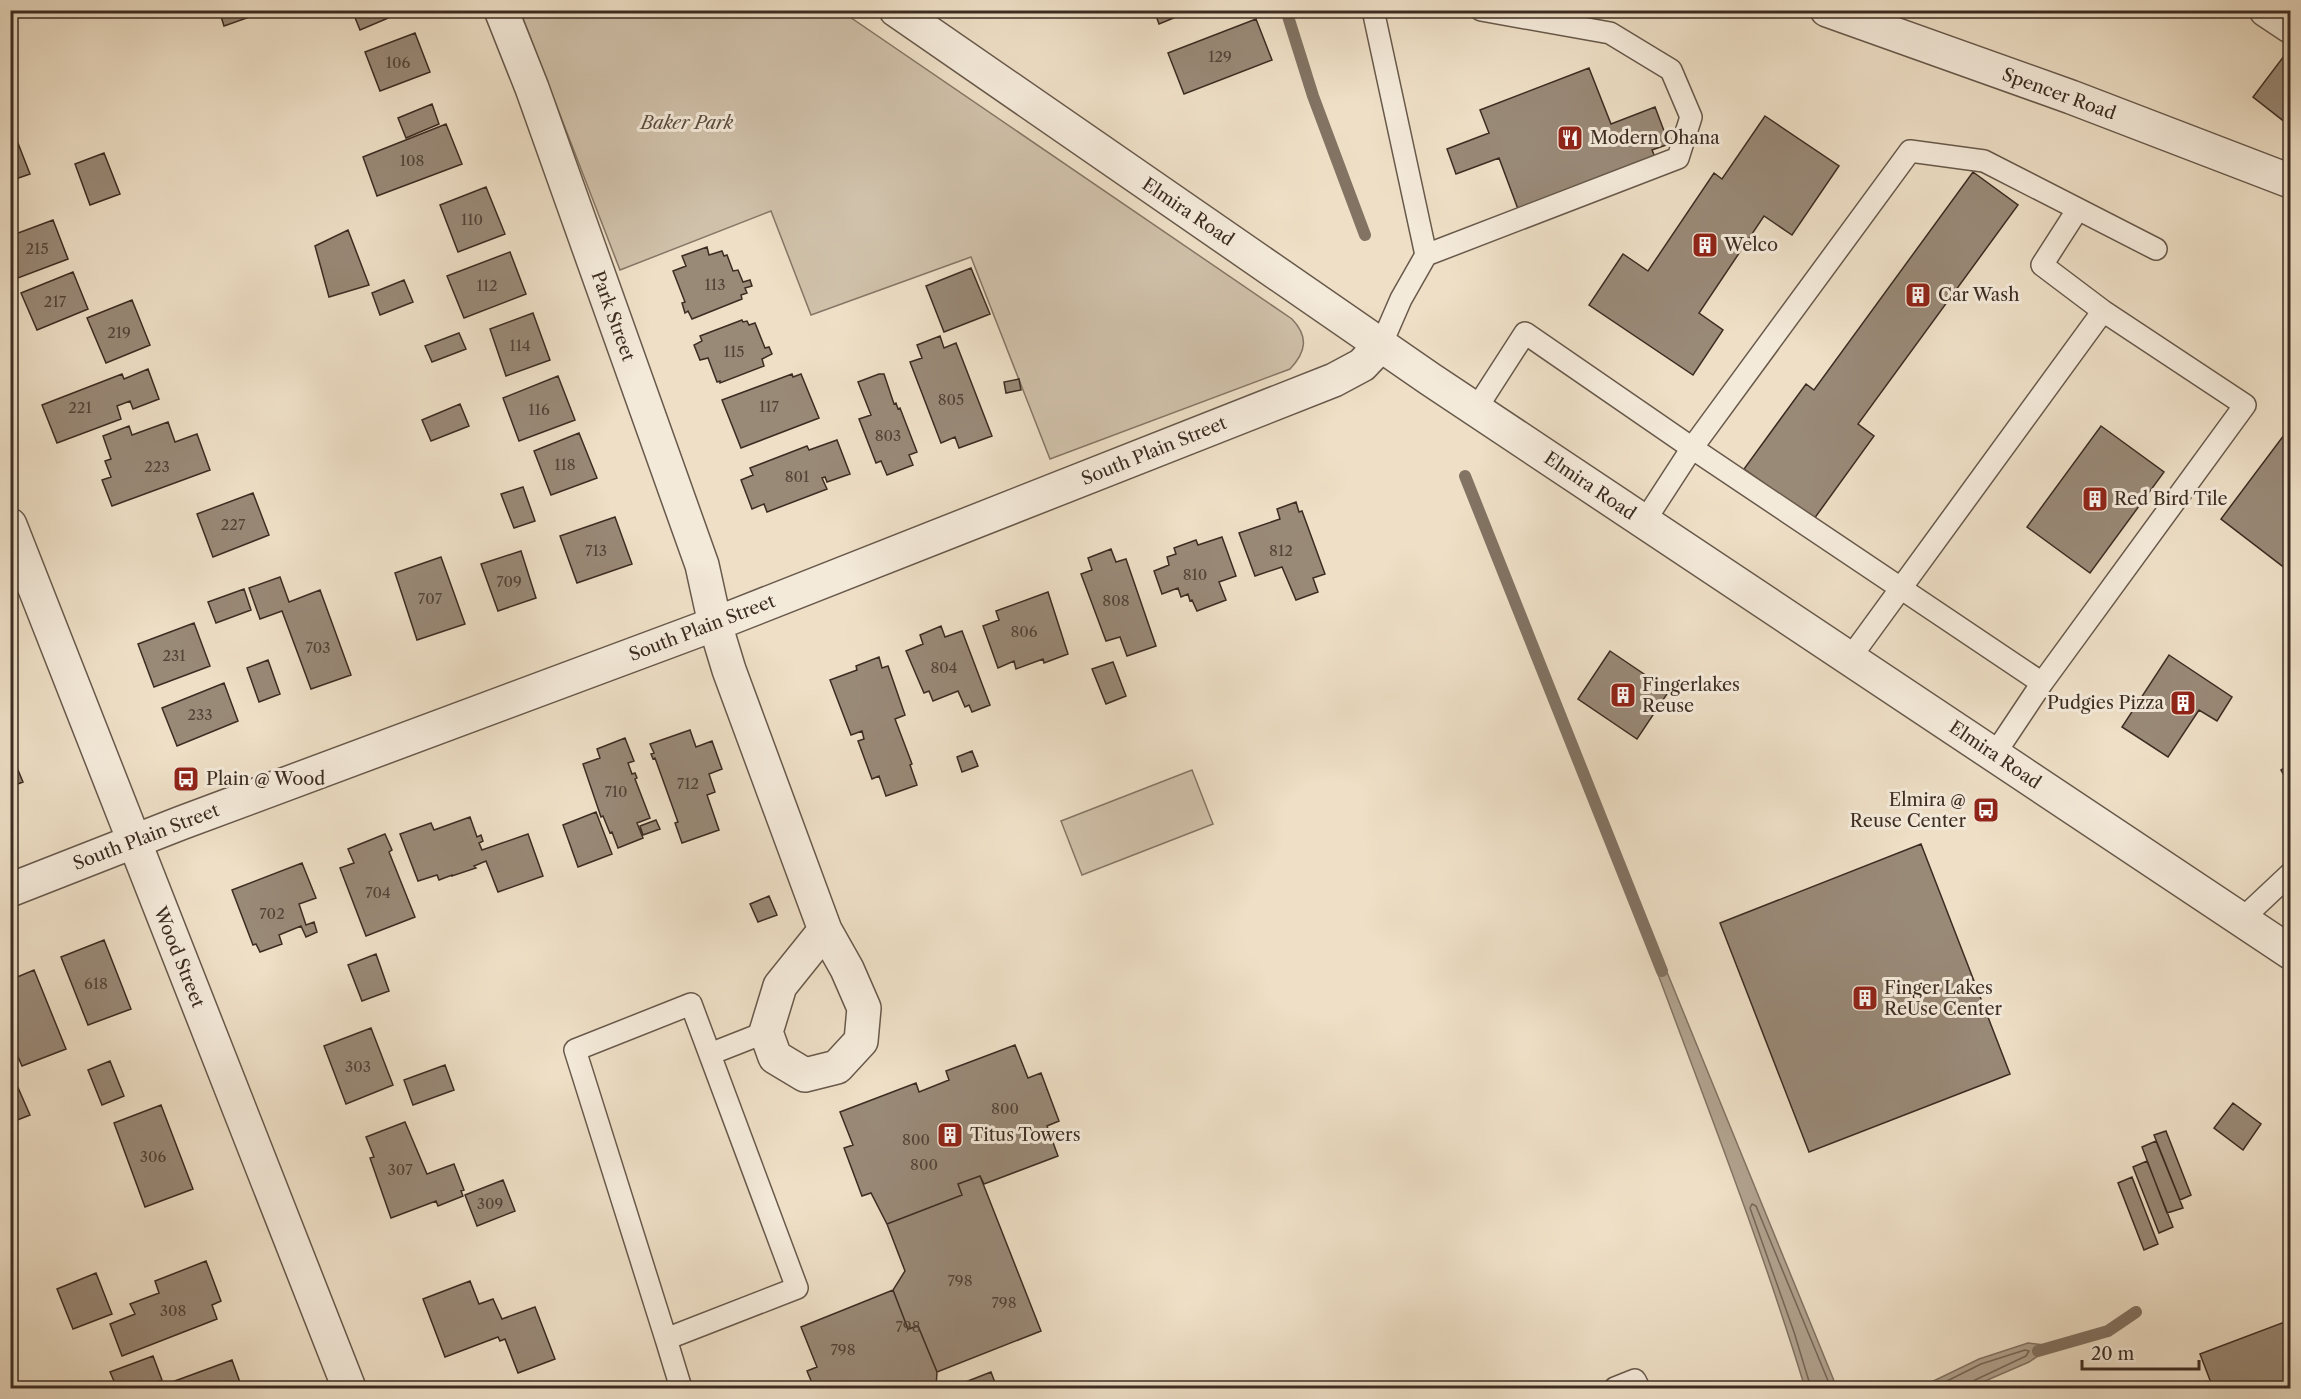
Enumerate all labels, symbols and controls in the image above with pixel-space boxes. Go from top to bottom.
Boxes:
house number: 129 [1208,47,1232,66]
house number: 106 [386,53,411,72]
street label: Spencer Road [1999,63,2119,125]
park label: Baker Park [639,112,734,134]
restaurant icon: Modern Ohana [1555,123,1585,153]
place label: Modern Ohana [1590,127,1720,149]
house number: 108 [400,151,424,170]
street label: Elmira Road [1138,173,1238,251]
house number: 110 [461,210,483,229]
building icon: Welco [1690,230,1720,260]
place label: Welco [1723,234,1778,256]
house number: 215 [25,239,49,258]
street label: Park Street [586,268,640,365]
house number: 113 [705,275,725,294]
house number: 112 [476,276,498,295]
building icon: Car Wash [1903,280,1933,310]
place label: Car Wash [1938,284,2019,306]
house number: 217 [44,292,67,311]
house number: 219 [107,323,131,342]
house number: 114 [509,336,531,355]
house number: 115 [724,342,744,361]
house number: 805 [938,390,964,409]
house number: 117 [759,397,780,416]
house number: 221 [68,398,92,417]
house number: 116 [528,400,550,419]
street label: South Plain Street [1078,412,1230,490]
house number: 803 [875,426,901,445]
street label: Elmira Road [1540,447,1640,525]
house number: 118 [554,455,576,474]
house number: 223 [144,457,170,476]
house number: 801 [785,467,810,486]
building icon: Red Bird Tile [2080,484,2110,514]
place label: Red Bird Tile [2114,488,2228,510]
house number: 227 [221,515,246,534]
house number: 713 [585,541,607,560]
house number: 812 [1269,541,1293,560]
house number: 810 [1183,565,1207,584]
house number: 709 [496,572,522,591]
house number: 707 [418,589,443,608]
street label: South Plain Street [626,590,779,666]
house number: 808 [1102,591,1130,610]
house number: 806 [1010,622,1038,641]
house number: 703 [305,638,331,657]
house number: 231 [162,646,186,665]
house number: 804 [930,658,958,677]
place label: Fingerlakes Reuse [1642,674,1740,717]
building icon: Fingerlakes Reuse [1608,680,1638,710]
building icon: Pudgies Pizza [2168,688,2198,718]
place label: Pudgies Pizza [2047,692,2164,714]
house number: 233 [187,705,213,724]
street label: Elmira Road [1945,716,2045,794]
bus stop icon: Plain @ Wood [171,764,201,794]
place label: Plain @ Wood [206,768,325,790]
house number: 712 [677,774,699,793]
house number: 710 [604,782,628,801]
place label: Elmira @ Reuse Center [1850,789,1966,832]
bus stop icon: Elmira @ Reuse Center [1971,795,2001,825]
street label: South Plain Street [70,799,223,875]
house number: 704 [365,883,391,902]
street label: Wood Street [148,902,209,1011]
house number: 702 [259,904,285,923]
house number: 618 [84,974,108,993]
place label: Finger Lakes ReUse Center [1884,977,2002,1020]
building icon: Finger Lakes ReUse Center [1850,983,1880,1013]
house number: 303 [345,1057,371,1076]
house number: 800 [991,1099,1019,1118]
building icon: Titus Towers [935,1120,965,1150]
place label: Titus Towers [970,1124,1081,1146]
house number: 800 [902,1130,930,1149]
house number: 306 [140,1147,166,1166]
house number: 800 [910,1155,938,1174]
house number: 307 [387,1160,413,1179]
house number: 309 [477,1194,503,1213]
house number: 798 [947,1271,973,1290]
house number: 798 [991,1293,1017,1312]
house number: 308 [160,1301,186,1320]
house number: 798 [895,1317,921,1336]
scale bar [2082,1333,2199,1371]
house number: 798 [830,1340,856,1359]
text: 20 m [2091,1343,2135,1365]

